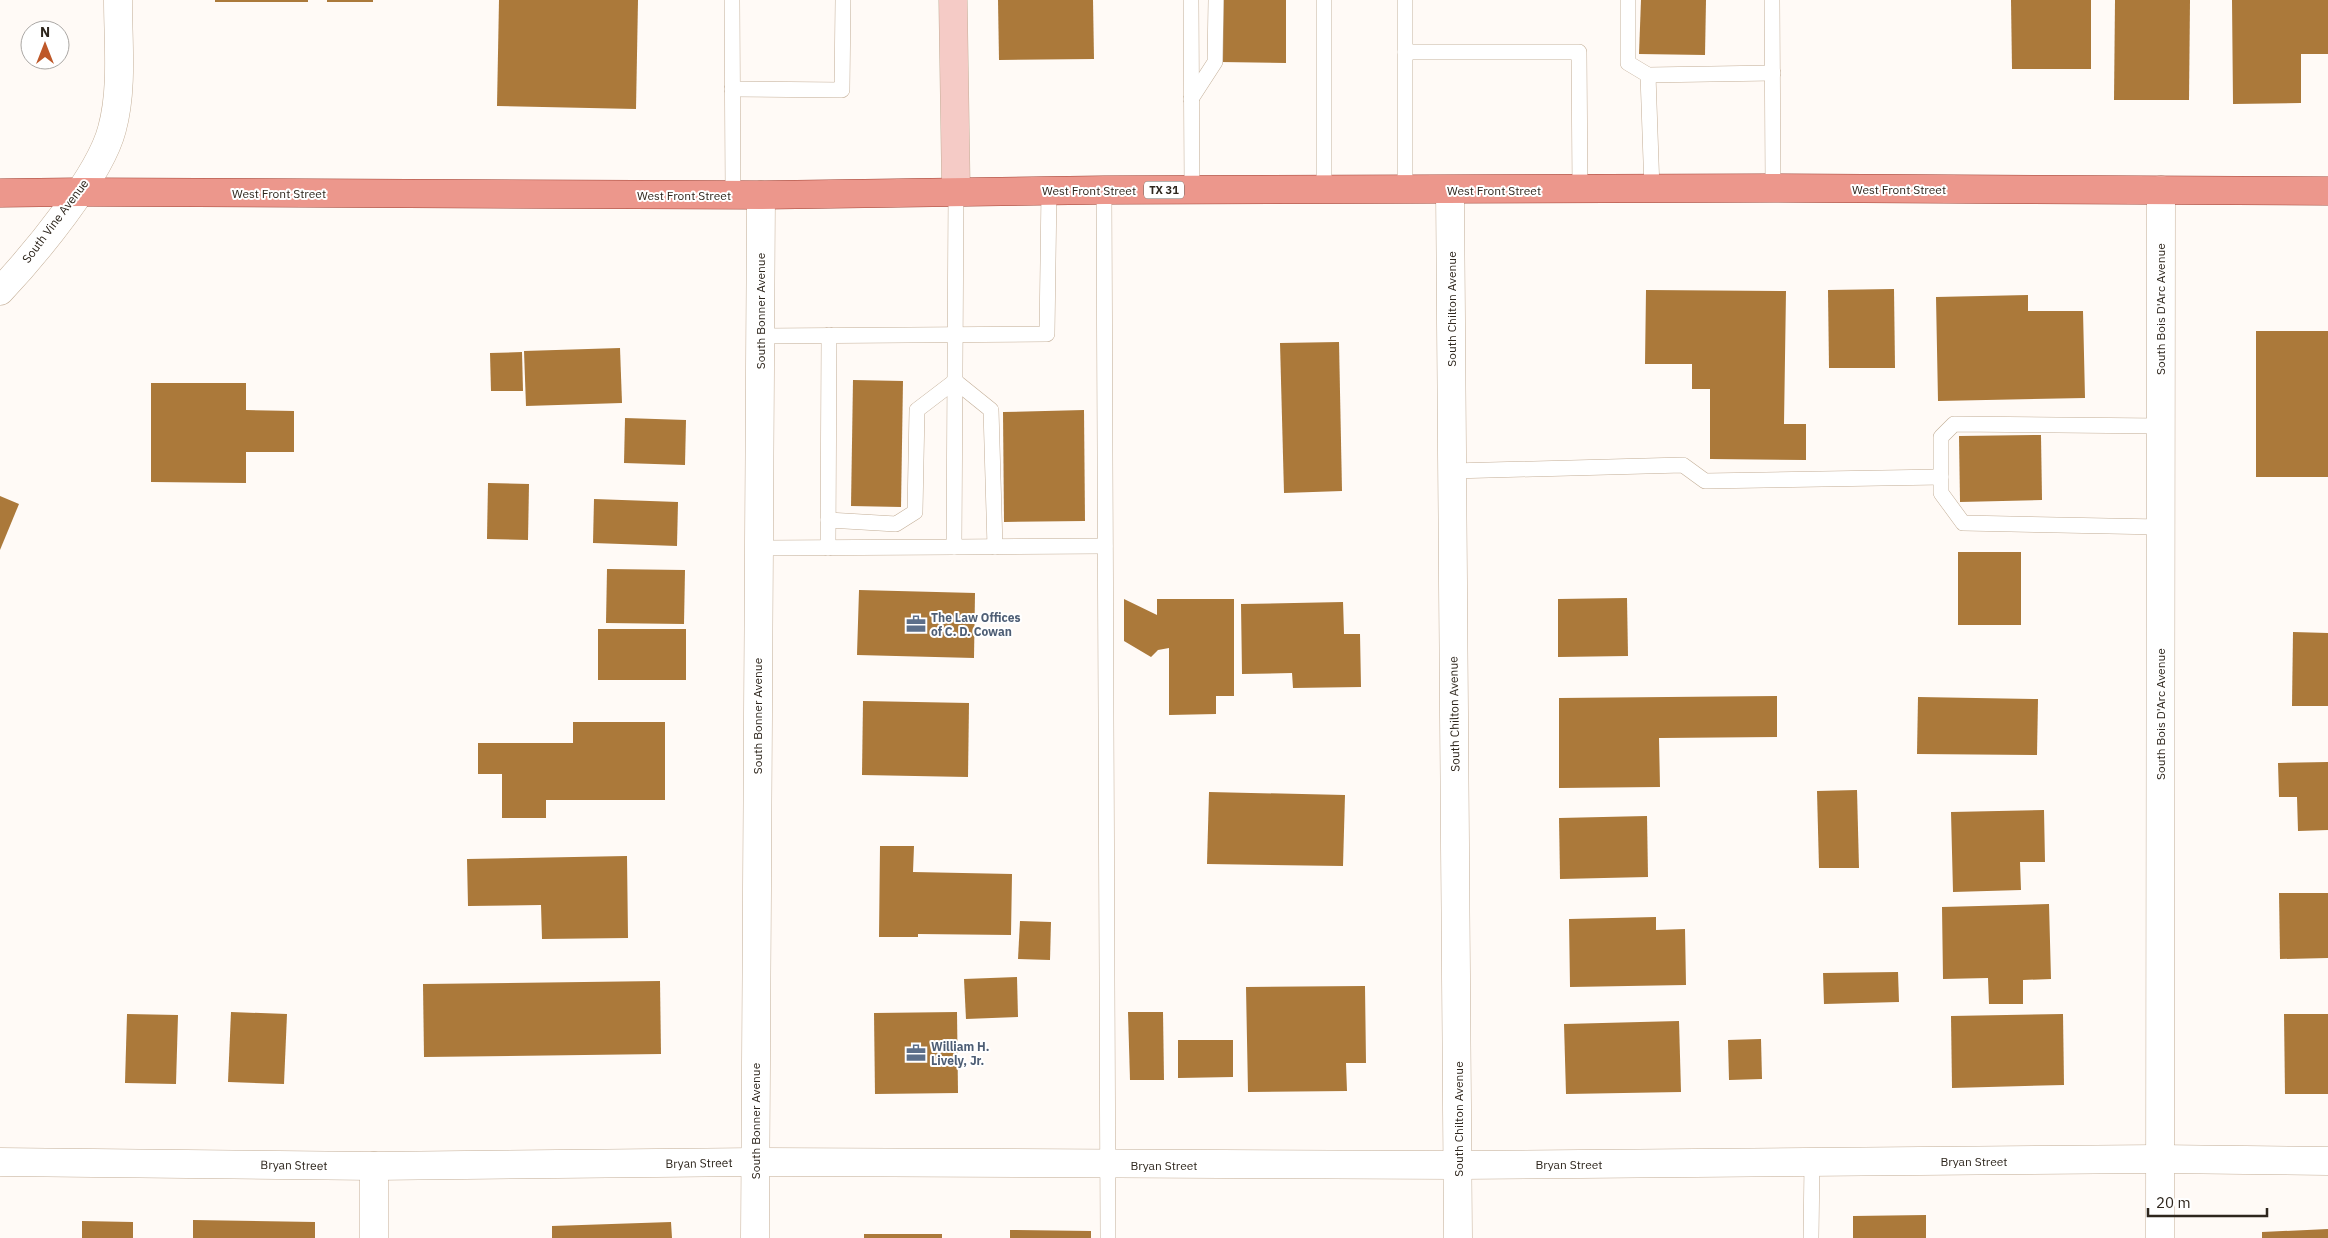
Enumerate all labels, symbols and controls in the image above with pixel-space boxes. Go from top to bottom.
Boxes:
north arrow [20,20,70,70]
text: N [40,23,50,41]
street label: South Vine Avenue [19,176,92,266]
road number: TX 31 [1144,182,1184,198]
street label: West Front Street [1852,182,1946,197]
street label: West Front Street [1042,183,1136,198]
street label: West Front Street [1447,183,1541,198]
street label: West Front Street [232,186,326,201]
street label: West Front Street [637,188,731,203]
street label: South Bois D'Arc Avenue [2153,243,2168,375]
street label: South Chilton Avenue [1444,251,1459,367]
street label: South Bonner Avenue [753,252,768,369]
place label: The Law Offices of C. D. Cowan [931,610,1020,639]
office icon: The Law Offices of C. D. Cowan [905,613,927,635]
street label: South Bois D'Arc Avenue [2153,648,2168,780]
street label: South Chilton Avenue [1445,656,1463,772]
street label: South Bonner Avenue [750,657,765,774]
place label: William H. Lively, Jr. [931,1039,990,1068]
office icon: William H. Lively, Jr. [905,1042,927,1064]
street label: South Chilton Avenue [1451,1061,1466,1177]
street label: South Bonner Avenue [748,1062,763,1179]
street label: Bryan Street [1940,1154,2008,1169]
street label: Bryan Street [665,1155,733,1171]
street label: Bryan Street [260,1157,328,1173]
street label: Bryan Street [1535,1157,1603,1172]
street label: Bryan Street [1130,1158,1198,1173]
scale bar [2148,1186,2267,1218]
text: 20 m [2156,1193,2191,1212]

